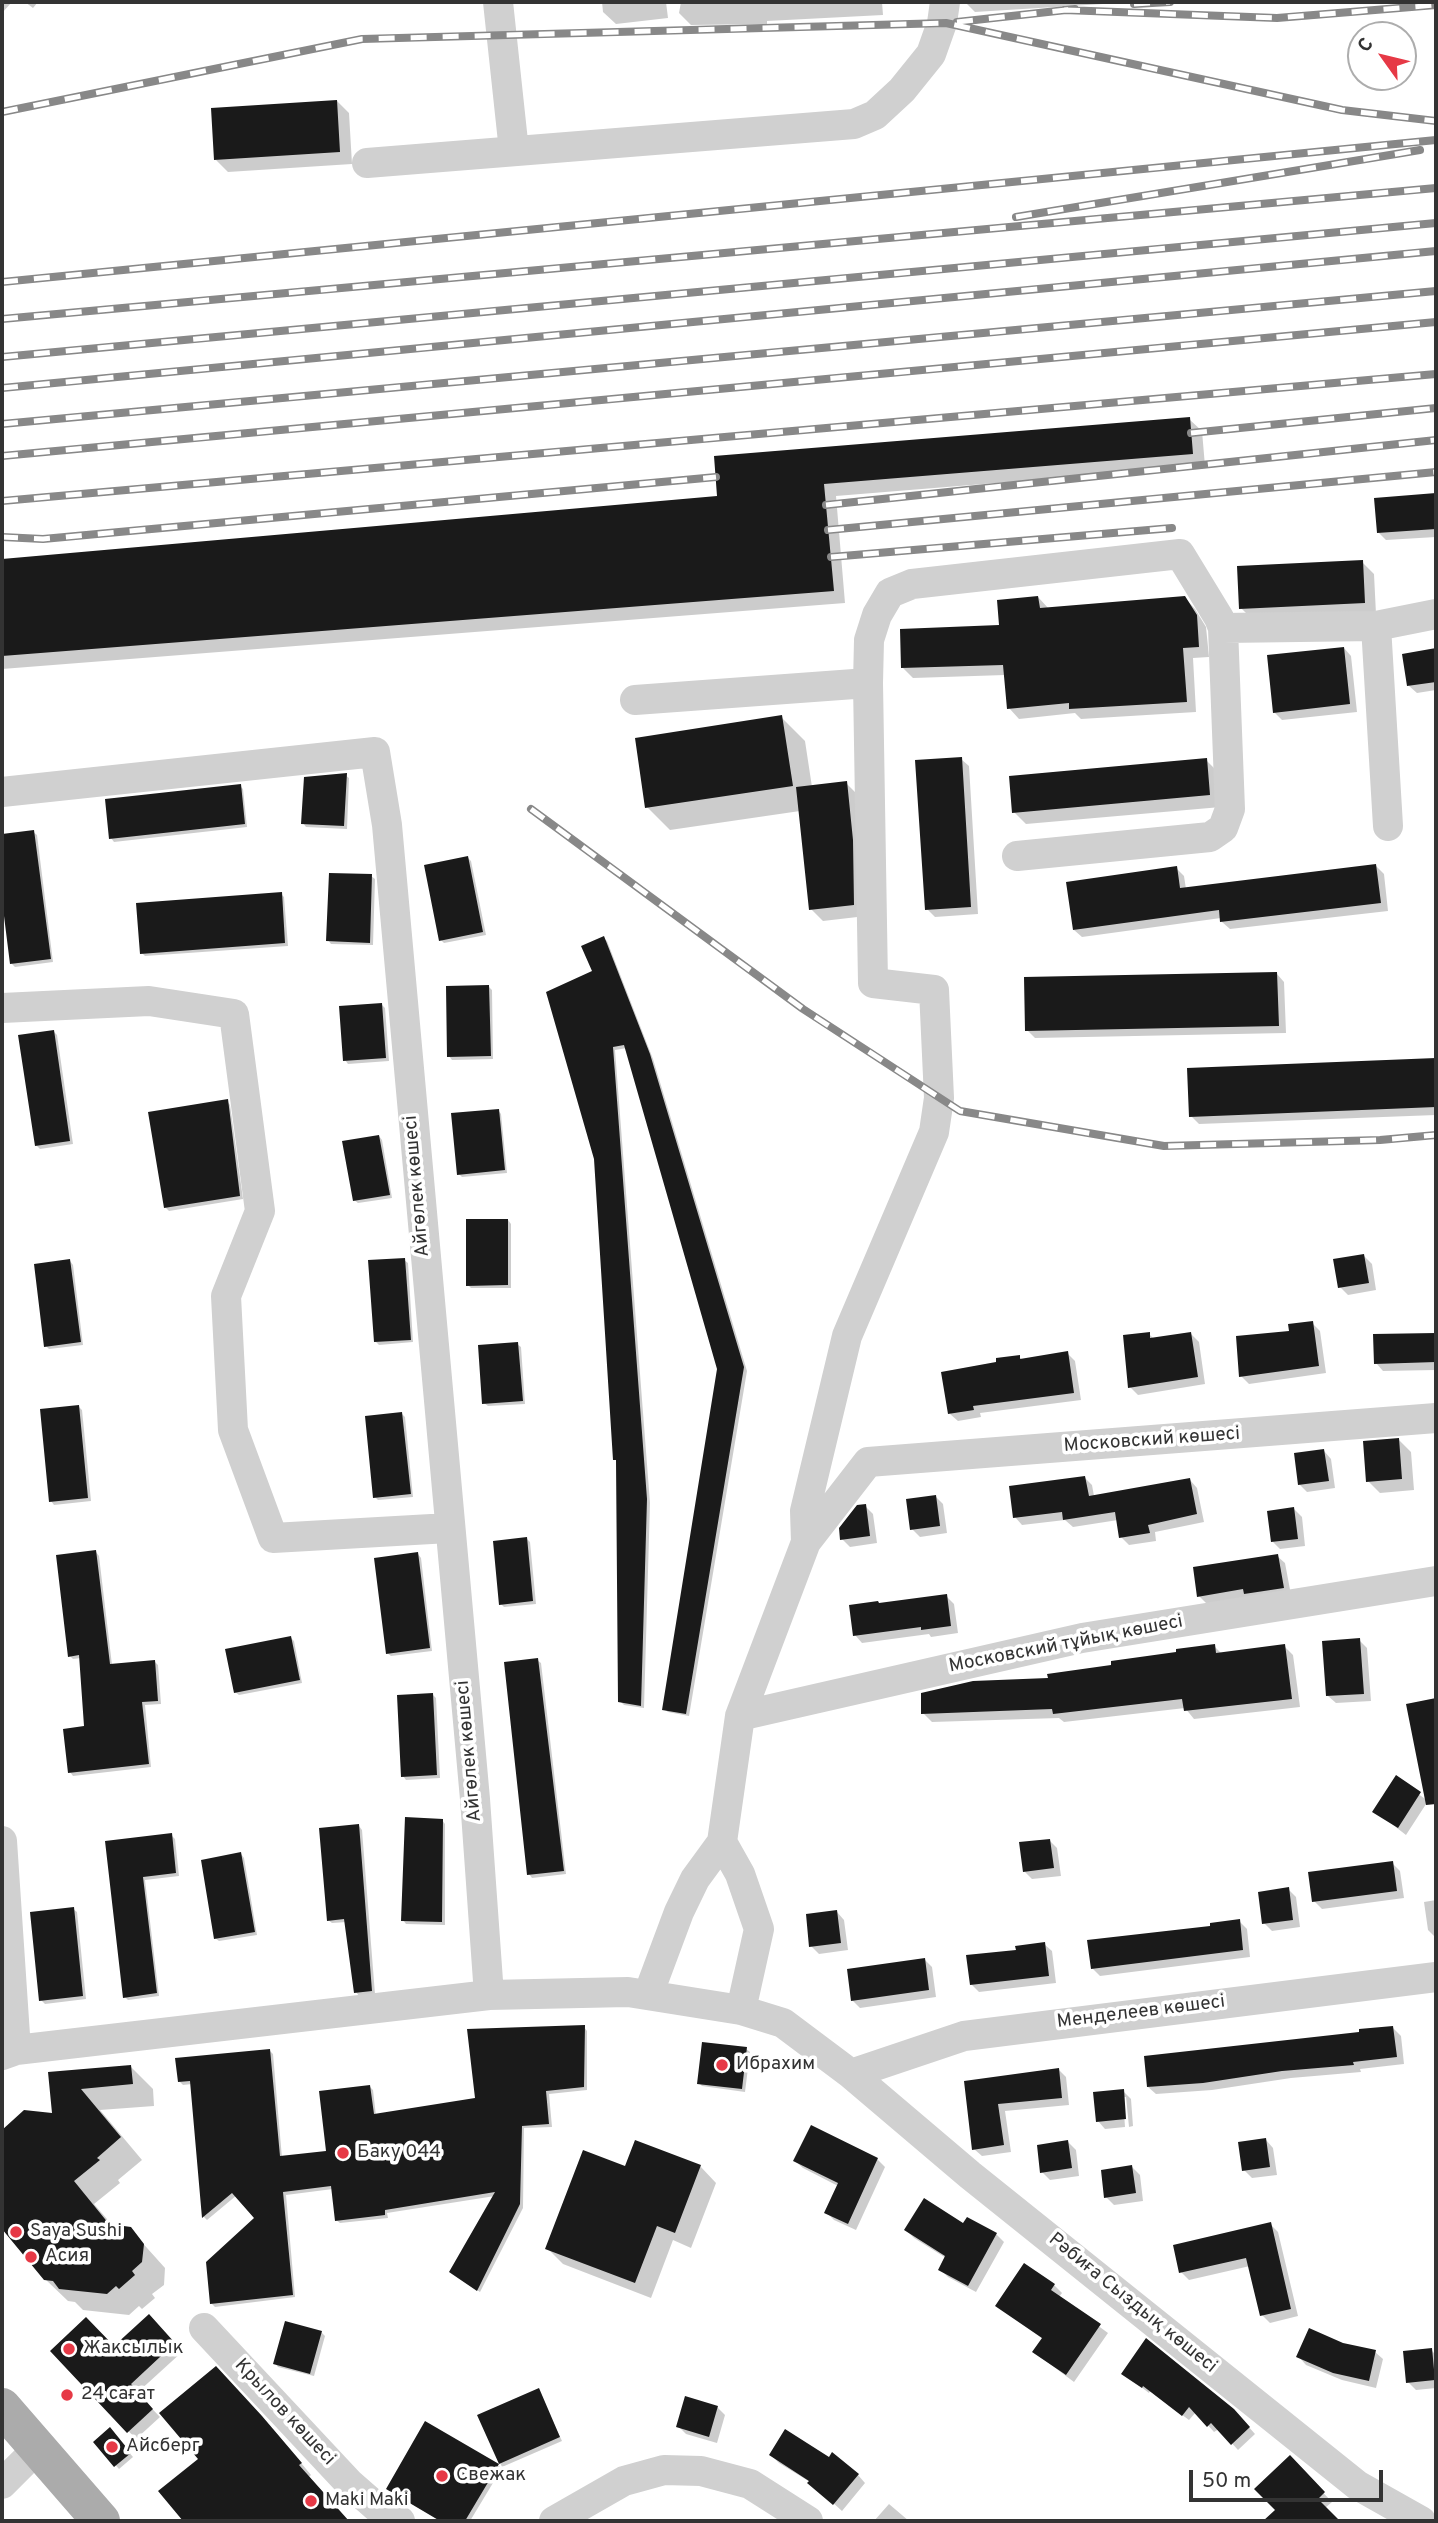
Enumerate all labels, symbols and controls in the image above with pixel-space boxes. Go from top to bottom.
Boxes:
north arrow [1347,21,1417,91]
text: С [1353,34,1380,57]
street label: Айгөлек көшесі [400,1114,436,1258]
street label: Московский көшесі [1063,1423,1241,1459]
street label: Московский тұйық көшесі [947,1611,1185,1679]
street label: Айгөлек көшесі [452,1679,488,1823]
street label: Менделеев көшесі [1056,1991,1226,2035]
place label: Ибрахим [736,2054,815,2076]
marker: Ибрахим [714,2057,730,2073]
place label: Баку 044 [357,2142,441,2164]
marker: Баку 044 [335,2145,351,2161]
place label: Saya Sushi [30,2221,122,2243]
marker: Saya Sushi [8,2224,24,2240]
street label: Рәбиға Сыздық көшесі [1043,2229,1221,2379]
place label: Асия [45,2246,89,2268]
marker: Асия [23,2249,39,2265]
place label: Жаксылык [83,2338,184,2360]
marker: Жаксылык [61,2341,77,2357]
street label: Крылов көшесі [229,2355,339,2471]
place label: 24 сағат [81,2384,155,2406]
marker: 24 сағат [59,2387,75,2403]
place label: Айсберг [126,2436,200,2458]
marker: Айсберг [104,2439,120,2455]
scale bar [1193,2456,1387,2500]
place label: Свежак [456,2465,526,2487]
marker: Свежак [434,2468,450,2484]
text: 50 m [1202,2468,1251,2495]
place label: Maki Maki [325,2490,409,2512]
marker: Maki Maki [303,2493,319,2509]

